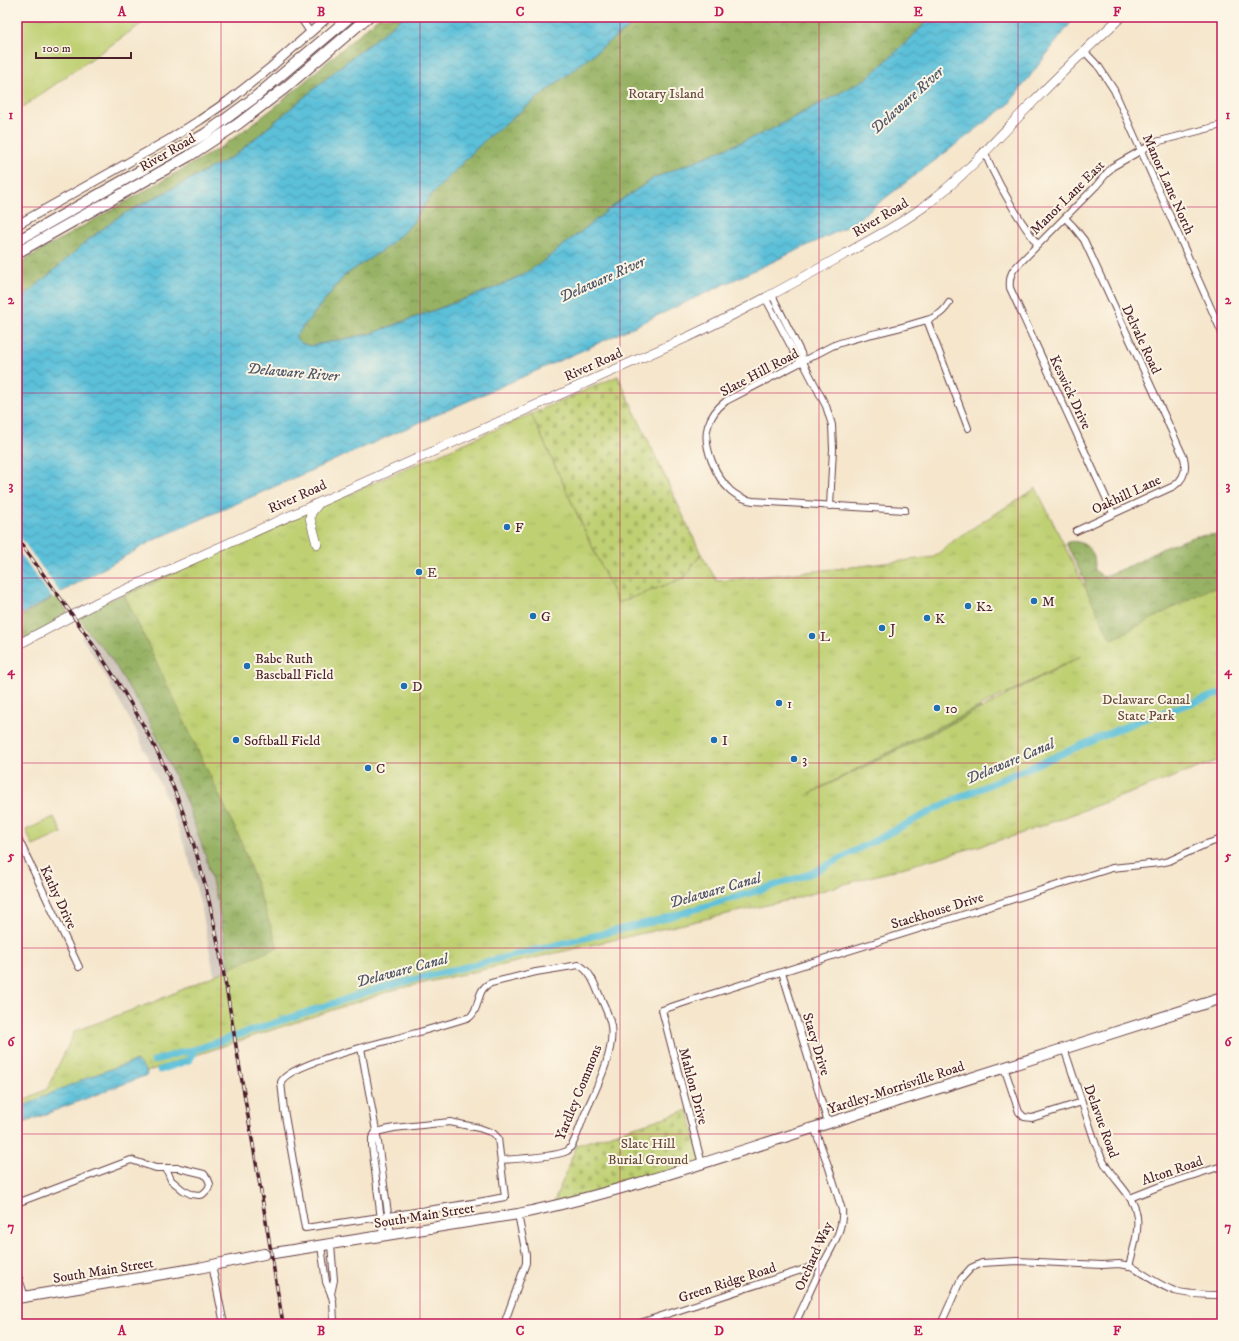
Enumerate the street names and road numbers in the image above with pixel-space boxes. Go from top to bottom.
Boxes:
street label: River Road [136,130,199,176]
street label: Manor Lane North [1138,131,1199,238]
street label: Manor Lane East [1027,156,1109,239]
street label: River Road [849,194,912,242]
street label: Delvale Road [1117,302,1165,377]
street label: River Road [561,344,625,386]
street label: Slate Hill Road [717,345,802,401]
street label: Keswick Drive [1045,352,1095,433]
street label: Oakhill Lane [1089,471,1164,519]
street label: River Road [265,476,329,518]
street label: Kathy Drive [35,863,81,932]
street label: Stackhouse Drive [889,888,986,934]
street label: Stacy Drive [798,1011,834,1078]
street label: Yardley Commons [552,1042,606,1143]
street label: Mahlon Drive [674,1046,712,1127]
street label: Yardley-Morrisville Road [826,1057,967,1118]
street label: Delavue Road [1079,1082,1123,1161]
street label: Alton Road [1139,1152,1205,1190]
street label: South Main Street [373,1199,476,1233]
street label: Orchard Way [791,1219,837,1294]
street label: South Main Street [52,1254,155,1288]
street label: Green Ridge Road [676,1259,778,1307]

